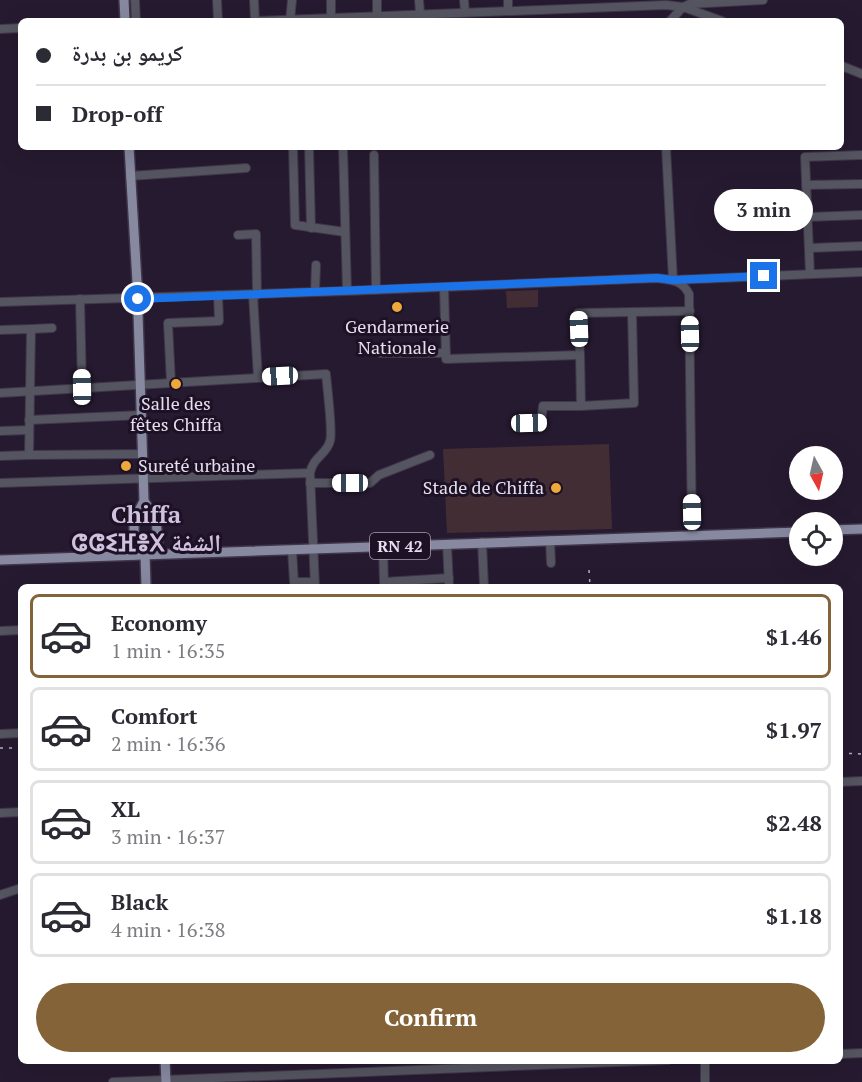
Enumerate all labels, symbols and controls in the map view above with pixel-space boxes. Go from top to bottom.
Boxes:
text: كريمو بن بدرة [72,38,183,67]
text: Drop-off [72,99,163,128]
callout: 3 min [714,189,813,231]
text: 3 min [736,196,791,223]
route end [750,262,777,289]
route start [124,285,151,312]
marker: Gendarmerie Nationale [390,300,404,314]
car [569,311,589,347]
place label: Gendarmerie Nationale [345,314,449,359]
car [681,316,699,352]
car [262,366,298,386]
car [73,369,91,405]
marker: Salle des fêtes Chiffa [169,377,183,391]
place label: Salle des fêtes Chiffa [130,391,222,436]
car [511,414,547,432]
north arrow [789,446,843,500]
map controls [789,446,843,566]
place label: Sureté urbaine [138,453,255,477]
marker: Sureté urbaine [119,459,133,473]
car [332,474,368,492]
place label: Stade de Chiffa [423,475,544,499]
marker: Stade de Chiffa [549,481,563,495]
car [683,494,701,530]
district label: Chiffa ⵛⵛⵉⴼⴻⵝ الشفة [71,498,221,558]
button: locate [789,512,843,566]
road number: RN 42 [370,533,430,559]
text: Economy [111,608,207,637]
icon: car [39,609,93,663]
text: $1.46 [766,622,822,651]
text: 1 min · 16:35 [111,637,225,664]
text: Comfort [111,701,197,730]
icon: car [39,702,93,756]
text: $1.97 [766,715,822,744]
text: 2 min · 16:36 [111,730,225,757]
text: XL [111,794,140,823]
icon: car [39,795,93,849]
text: $2.48 [766,808,822,837]
text: 3 min · 16:37 [111,823,225,850]
text: Black [111,887,168,916]
icon: car [39,888,93,942]
text: $1.18 [766,901,822,930]
text: 4 min · 16:38 [111,916,225,943]
button: Confirm [36,983,825,1052]

